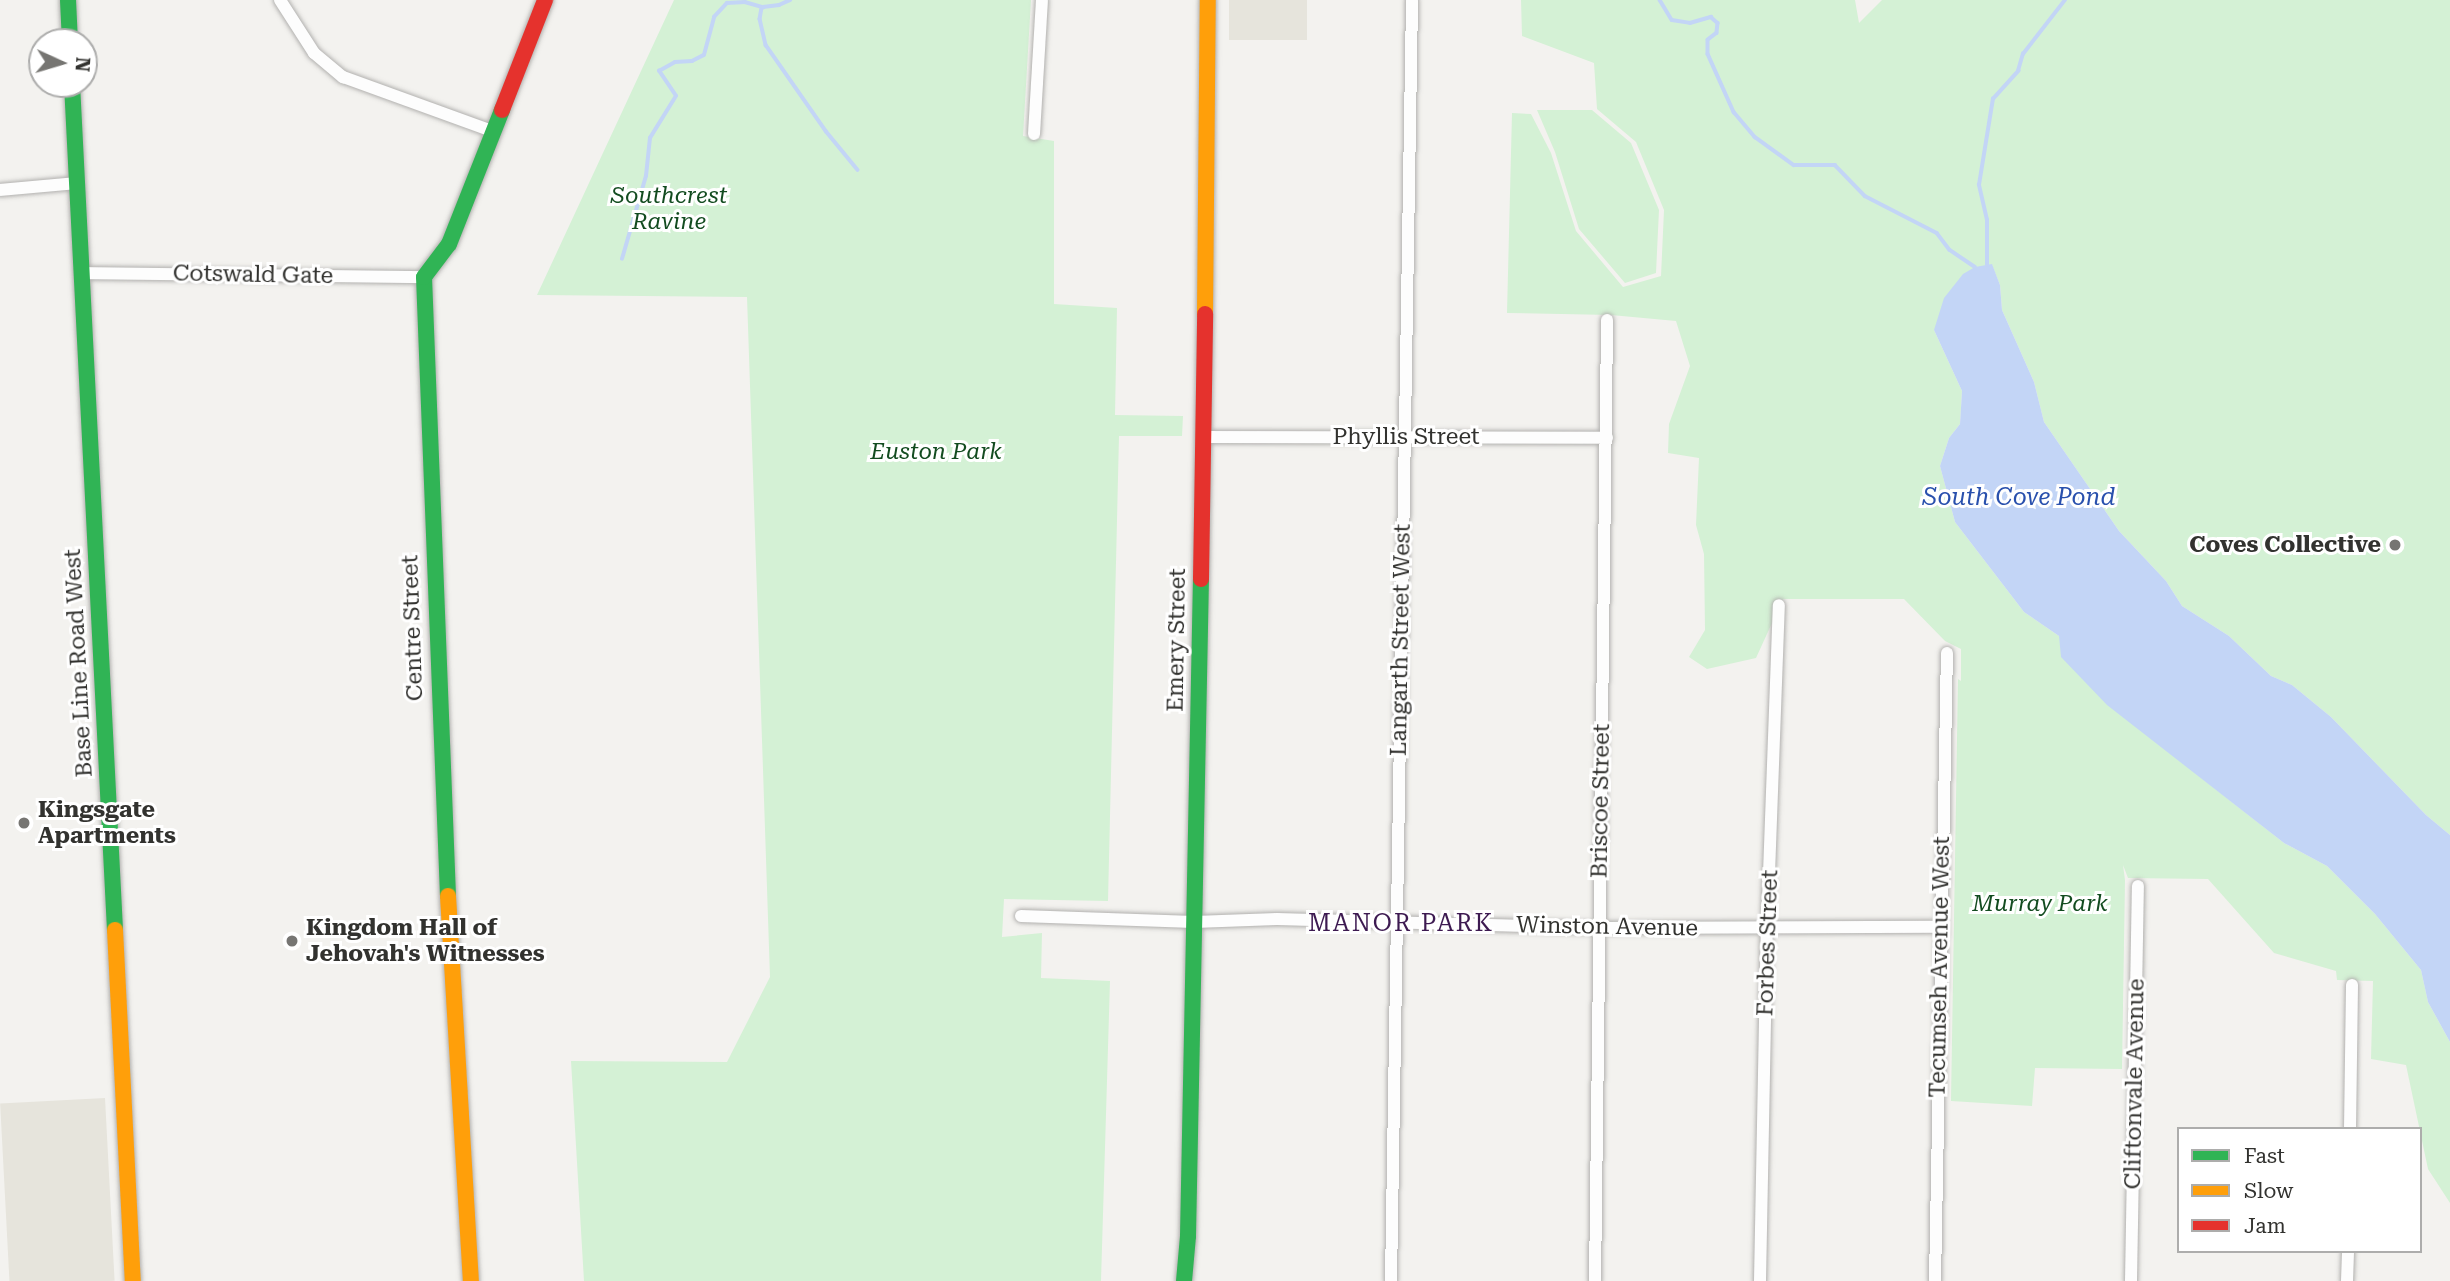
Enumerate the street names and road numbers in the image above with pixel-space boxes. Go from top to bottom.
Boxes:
street label: Cotswald Gate [173,260,333,290]
street label: Phyllis Street [1332,423,1480,451]
street label: Langarth Street West [1385,524,1417,756]
street label: Base Line Road West [59,548,99,778]
street label: Centre Street [397,554,429,702]
street label: Emery Street [1162,568,1192,712]
street label: Briscoe Street [1586,724,1616,878]
street label: Tecumseh Avenue West [1924,836,1956,1098]
street label: Forbes Street [1752,869,1784,1017]
street label: Winston Avenue [1516,912,1698,942]
street label: Cliftonvale Avenue [2119,978,2151,1190]

